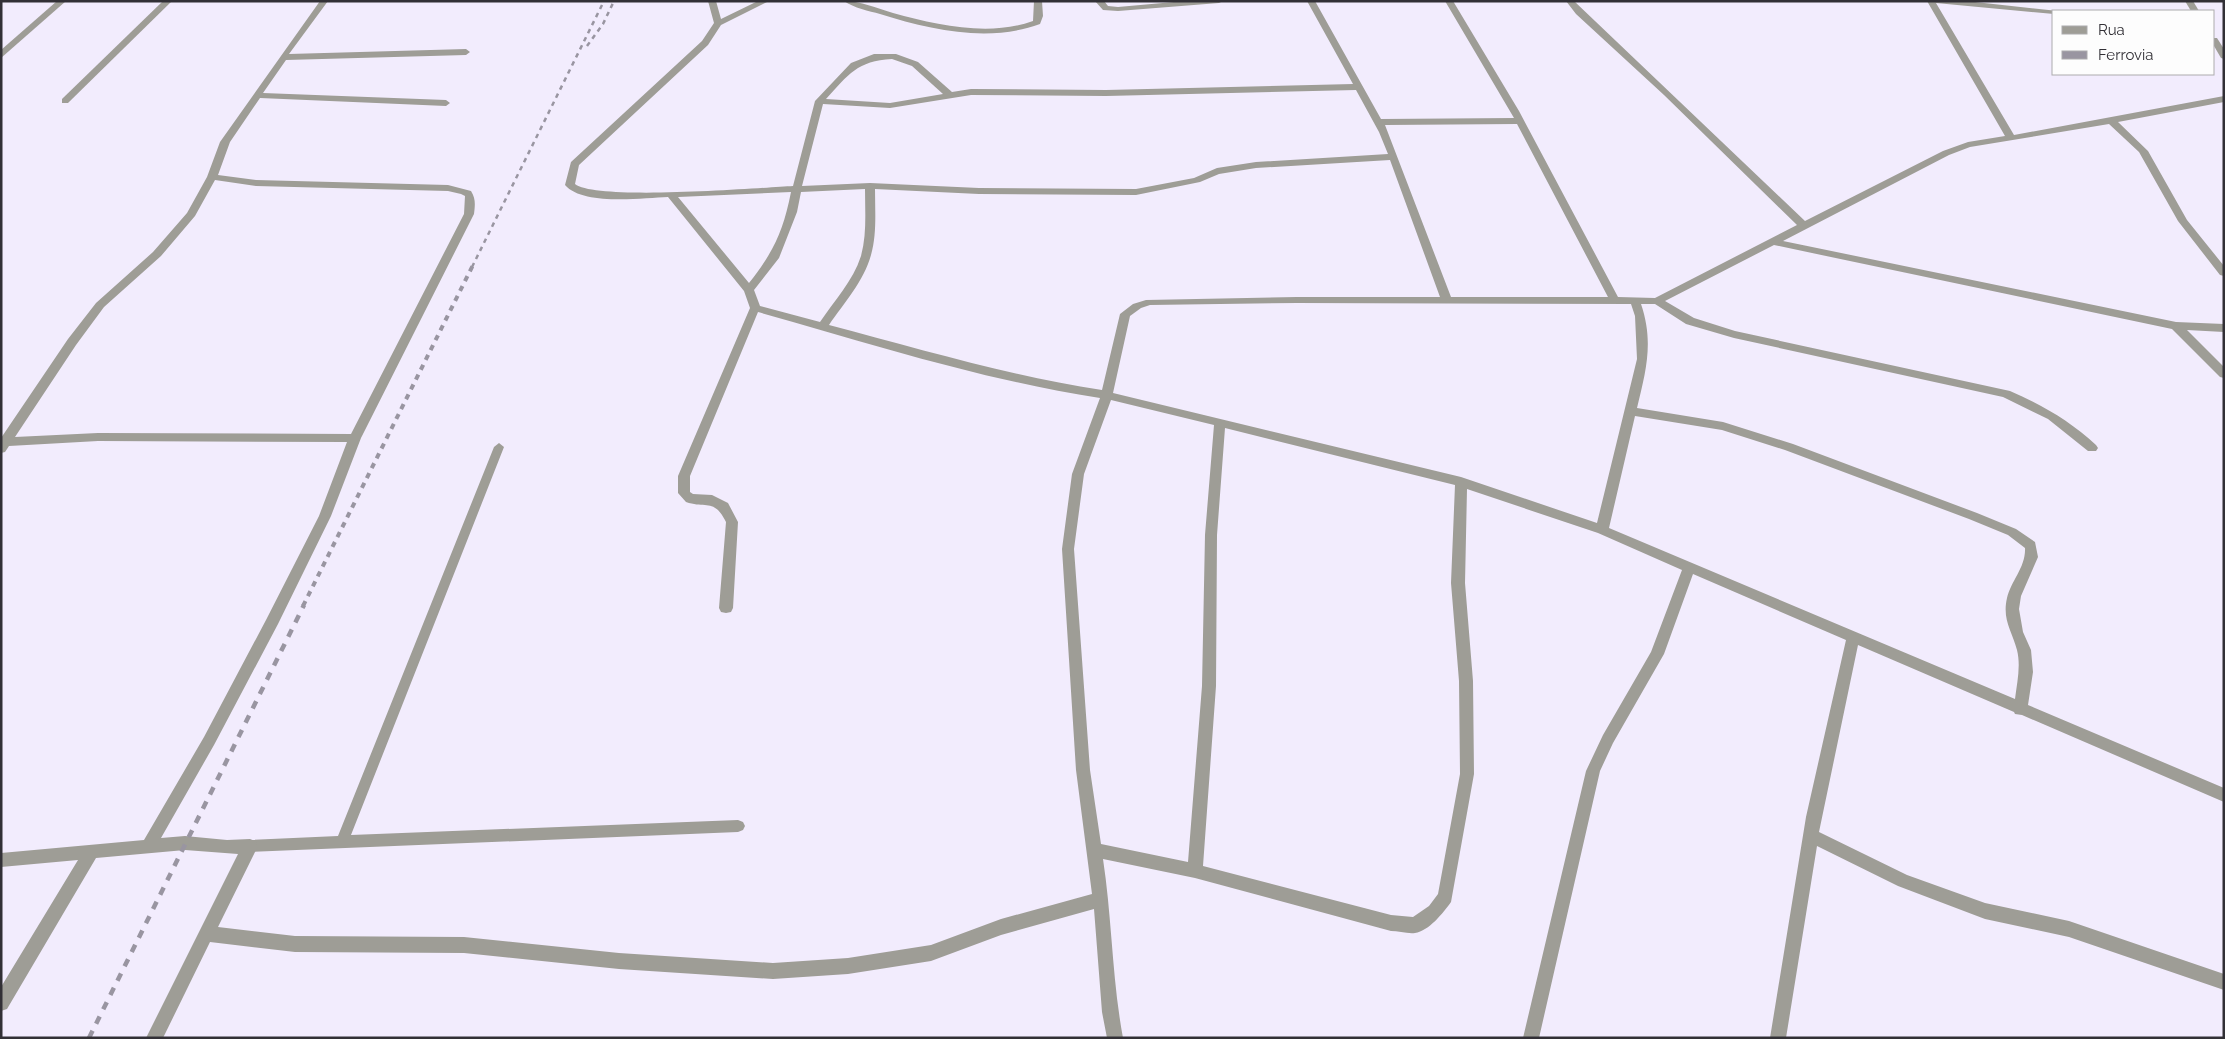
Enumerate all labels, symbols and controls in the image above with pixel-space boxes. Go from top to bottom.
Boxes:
legend [2052,10,2215,75]
text: Rua [2098,21,2125,39]
text: Ferrovia [2098,46,2154,64]

